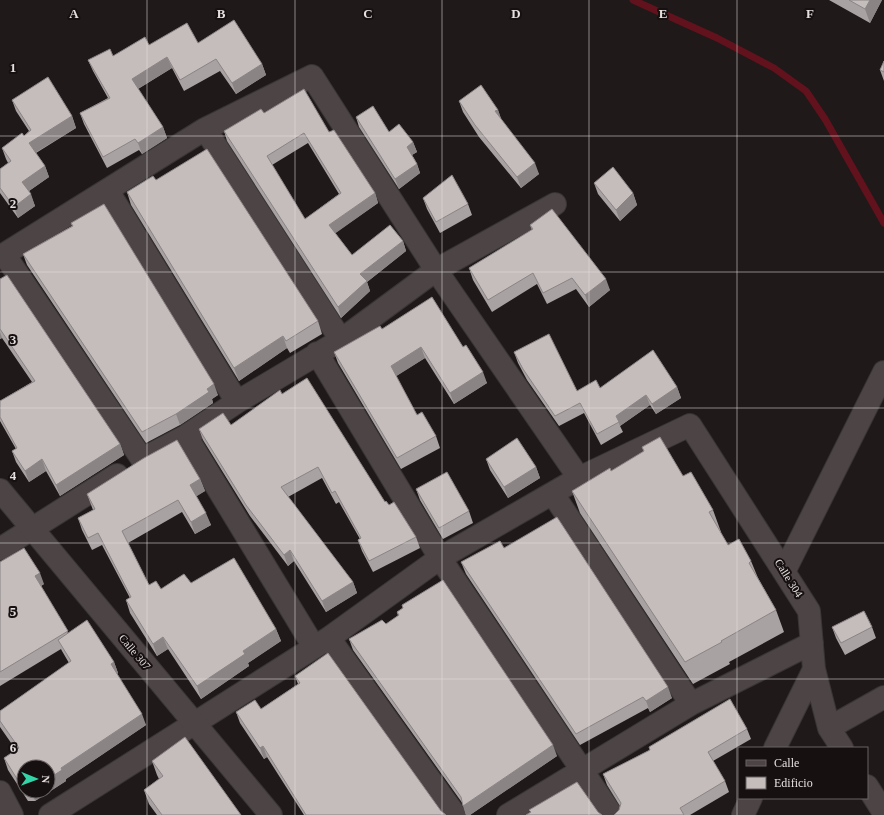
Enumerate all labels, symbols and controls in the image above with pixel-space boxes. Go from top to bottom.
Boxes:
text: A [69,6,79,21]
text: B [217,6,226,21]
text: C [363,6,373,21]
text: D [511,6,521,21]
text: E [659,6,667,21]
text: F [806,6,814,21]
text: 1 [10,60,16,75]
text: 2 [10,196,16,211]
text: 3 [10,332,17,347]
text: 4 [10,468,17,483]
street label: Calle 304 [773,557,806,600]
text: 5 [10,604,17,619]
street label: Calle 307 [117,632,154,673]
text: 6 [10,740,17,755]
legend [738,747,868,799]
text: Calle [774,756,799,770]
north arrow [16,759,56,799]
text: N [40,775,52,783]
text: Edificio [774,776,813,790]

